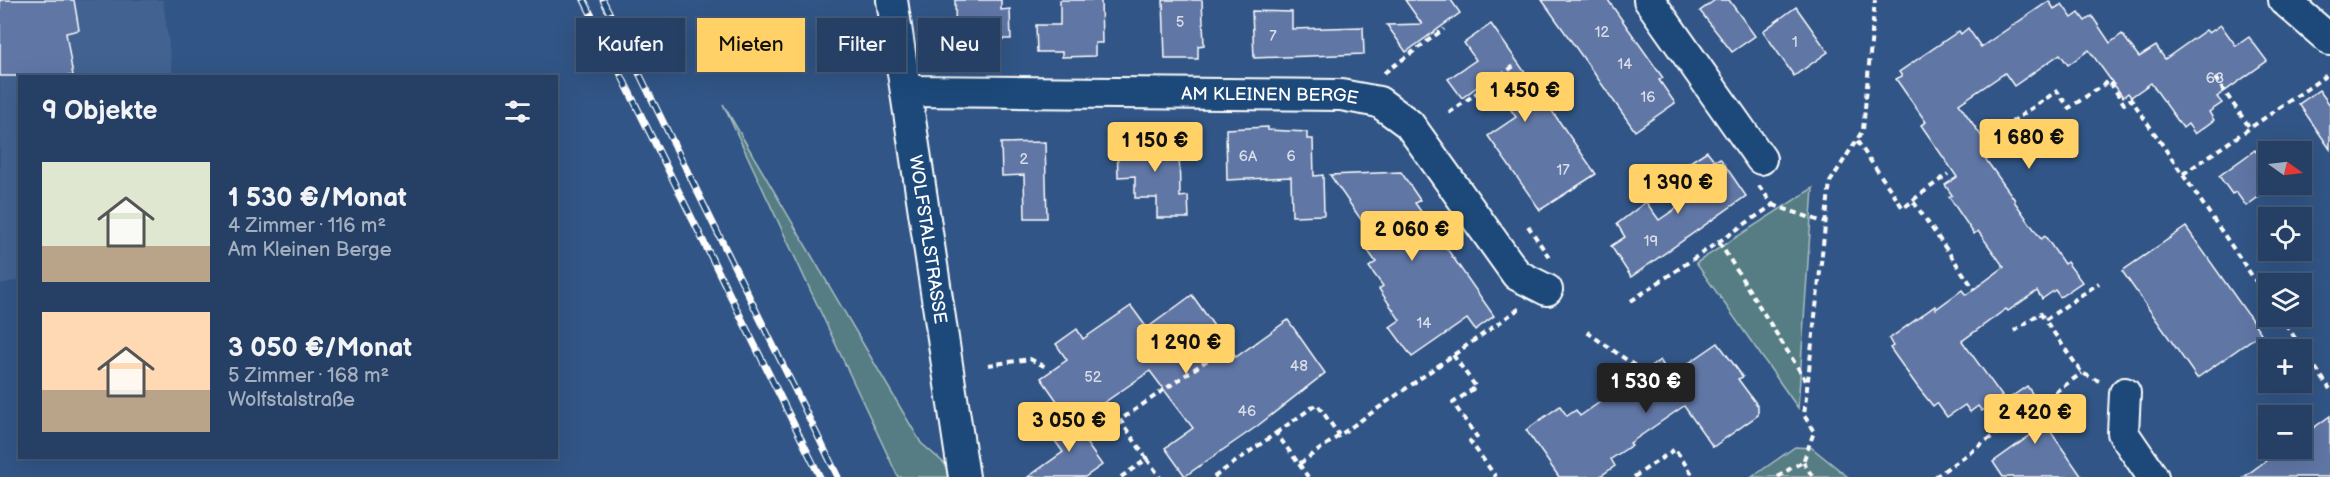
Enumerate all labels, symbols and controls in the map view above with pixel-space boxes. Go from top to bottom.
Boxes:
house number: 5 [1176,13,1184,32]
chip: Kaufen [576,18,685,72]
chip: Mieten [697,18,805,72]
chip: Filter [817,18,906,72]
chip: Neu [918,18,1000,72]
house number: 12 [1595,23,1609,42]
house number: 7 [1269,27,1277,46]
house number: 1 [1792,33,1798,52]
house number: 14 [1618,55,1632,74]
house number: 63 [2206,69,2224,88]
pin: 1 450 € [1470,72,1580,123]
text: 1 450 € [1490,79,1560,103]
street label: AM KLEINEN BERGE [1181,84,1360,109]
house number: 16 [1641,88,1655,107]
icon: filters [501,95,534,128]
text: 9 Objekte [42,96,158,127]
pin: 1 680 € [1974,119,2084,170]
pin: 1 150 € [1100,122,1210,173]
text: 1 680 € [1994,126,2064,150]
text: 1 150 € [1122,129,1188,153]
north arrow [2258,141,2312,195]
map controls [2258,141,2312,459]
house number: 6A [1239,147,1258,166]
house number: 6 [1286,147,1296,166]
house number: 2 [1020,150,1029,169]
street label: WOLFSTALSTRASSE [905,154,951,325]
house number: 17 [1556,161,1570,180]
pin: 1 390 € [1623,164,1733,215]
text: 1 390 € [1643,171,1713,195]
text: 1 530 €/Monat [228,183,407,214]
icon: home [90,186,162,258]
button: locate [2258,207,2312,261]
pin: 2 060 € [1357,211,1467,262]
text: 4 Zimmer · 116 m² [228,214,386,238]
text: 2 060 € [1375,218,1449,242]
house number: 19 [1644,232,1658,251]
text: Am Kleinen Berge [228,238,392,262]
button: layers [2258,273,2312,327]
house number: 14 [1417,314,1431,333]
pin: 1 290 € [1131,324,1241,375]
text: 1 290 € [1151,331,1221,355]
text: 3 050 €/Monat [228,333,412,364]
icon: home [90,336,162,408]
button: + [2258,339,2312,393]
house number: 48 [1290,357,1308,376]
pin: 1 530 € [1591,363,1701,414]
text: 5 Zimmer · 168 m² [228,364,389,388]
house number: 52 [1084,368,1102,387]
text: 1 530 € [1611,370,1681,394]
text: Wolfstalstraße [228,388,355,412]
pin: 2 420 € [1980,394,2090,445]
text: 2 420 € [1998,401,2072,425]
pin: 3 050 € [1014,402,1124,453]
house number: 46 [1238,402,1256,421]
button: − [2258,405,2312,459]
text: 3 050 € [1032,409,1106,433]

